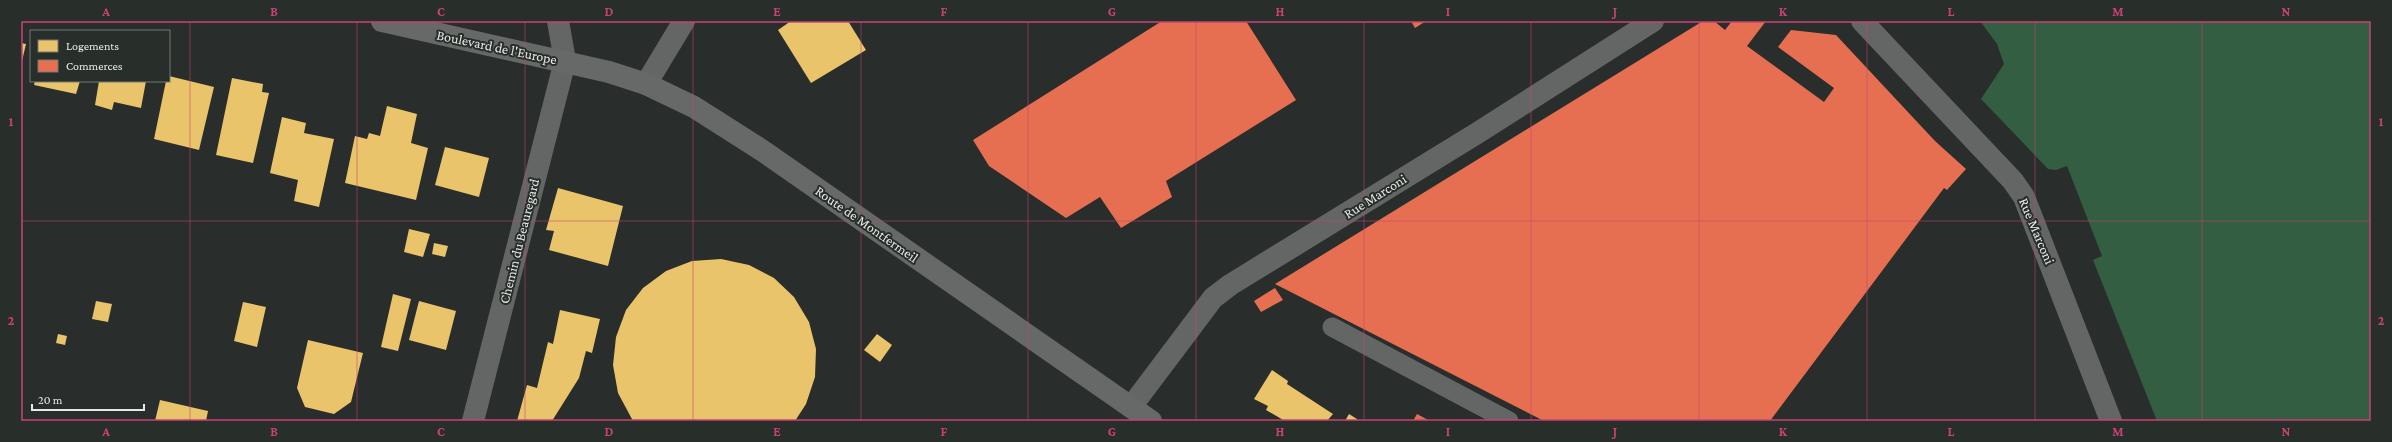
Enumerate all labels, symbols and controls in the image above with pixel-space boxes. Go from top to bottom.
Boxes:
text: A [101,4,110,19]
text: B [270,4,278,19]
text: C [437,4,445,19]
text: D [605,4,614,19]
text: E [773,4,781,19]
text: F [941,4,948,19]
text: G [1108,4,1116,19]
text: H [1276,4,1285,19]
text: I [1446,4,1450,19]
text: J [1611,4,1617,19]
text: K [1779,4,1788,19]
text: L [1948,4,1955,19]
text: M [2112,4,2124,19]
text: N [2282,4,2291,19]
street label: Boulevard de l'Europe [435,26,559,68]
legend [30,30,170,82]
text: Logements [66,39,119,53]
text: Commerces [66,59,123,73]
text: 1 [9,114,14,129]
text: 1 [2379,114,2384,129]
street label: Rue Marconi [1341,170,1409,221]
street label: Chemin du Beauregard [496,176,542,305]
street label: Route de Montfermeil [812,182,922,266]
street label: Rue Marconi [2016,195,2058,267]
text: 2 [8,313,15,328]
text: 2 [2378,313,2385,328]
scale bar [32,386,144,412]
text: 20 m [38,393,63,407]
text: A [101,424,110,439]
text: B [270,424,278,439]
text: C [437,424,445,439]
text: D [605,424,614,439]
text: E [773,424,781,439]
text: F [941,424,948,439]
text: G [1108,424,1116,439]
text: H [1276,424,1285,439]
text: I [1446,424,1450,439]
text: J [1611,424,1617,439]
text: K [1779,424,1788,439]
text: L [1948,424,1955,439]
text: M [2112,424,2124,439]
text: N [2282,424,2291,439]

